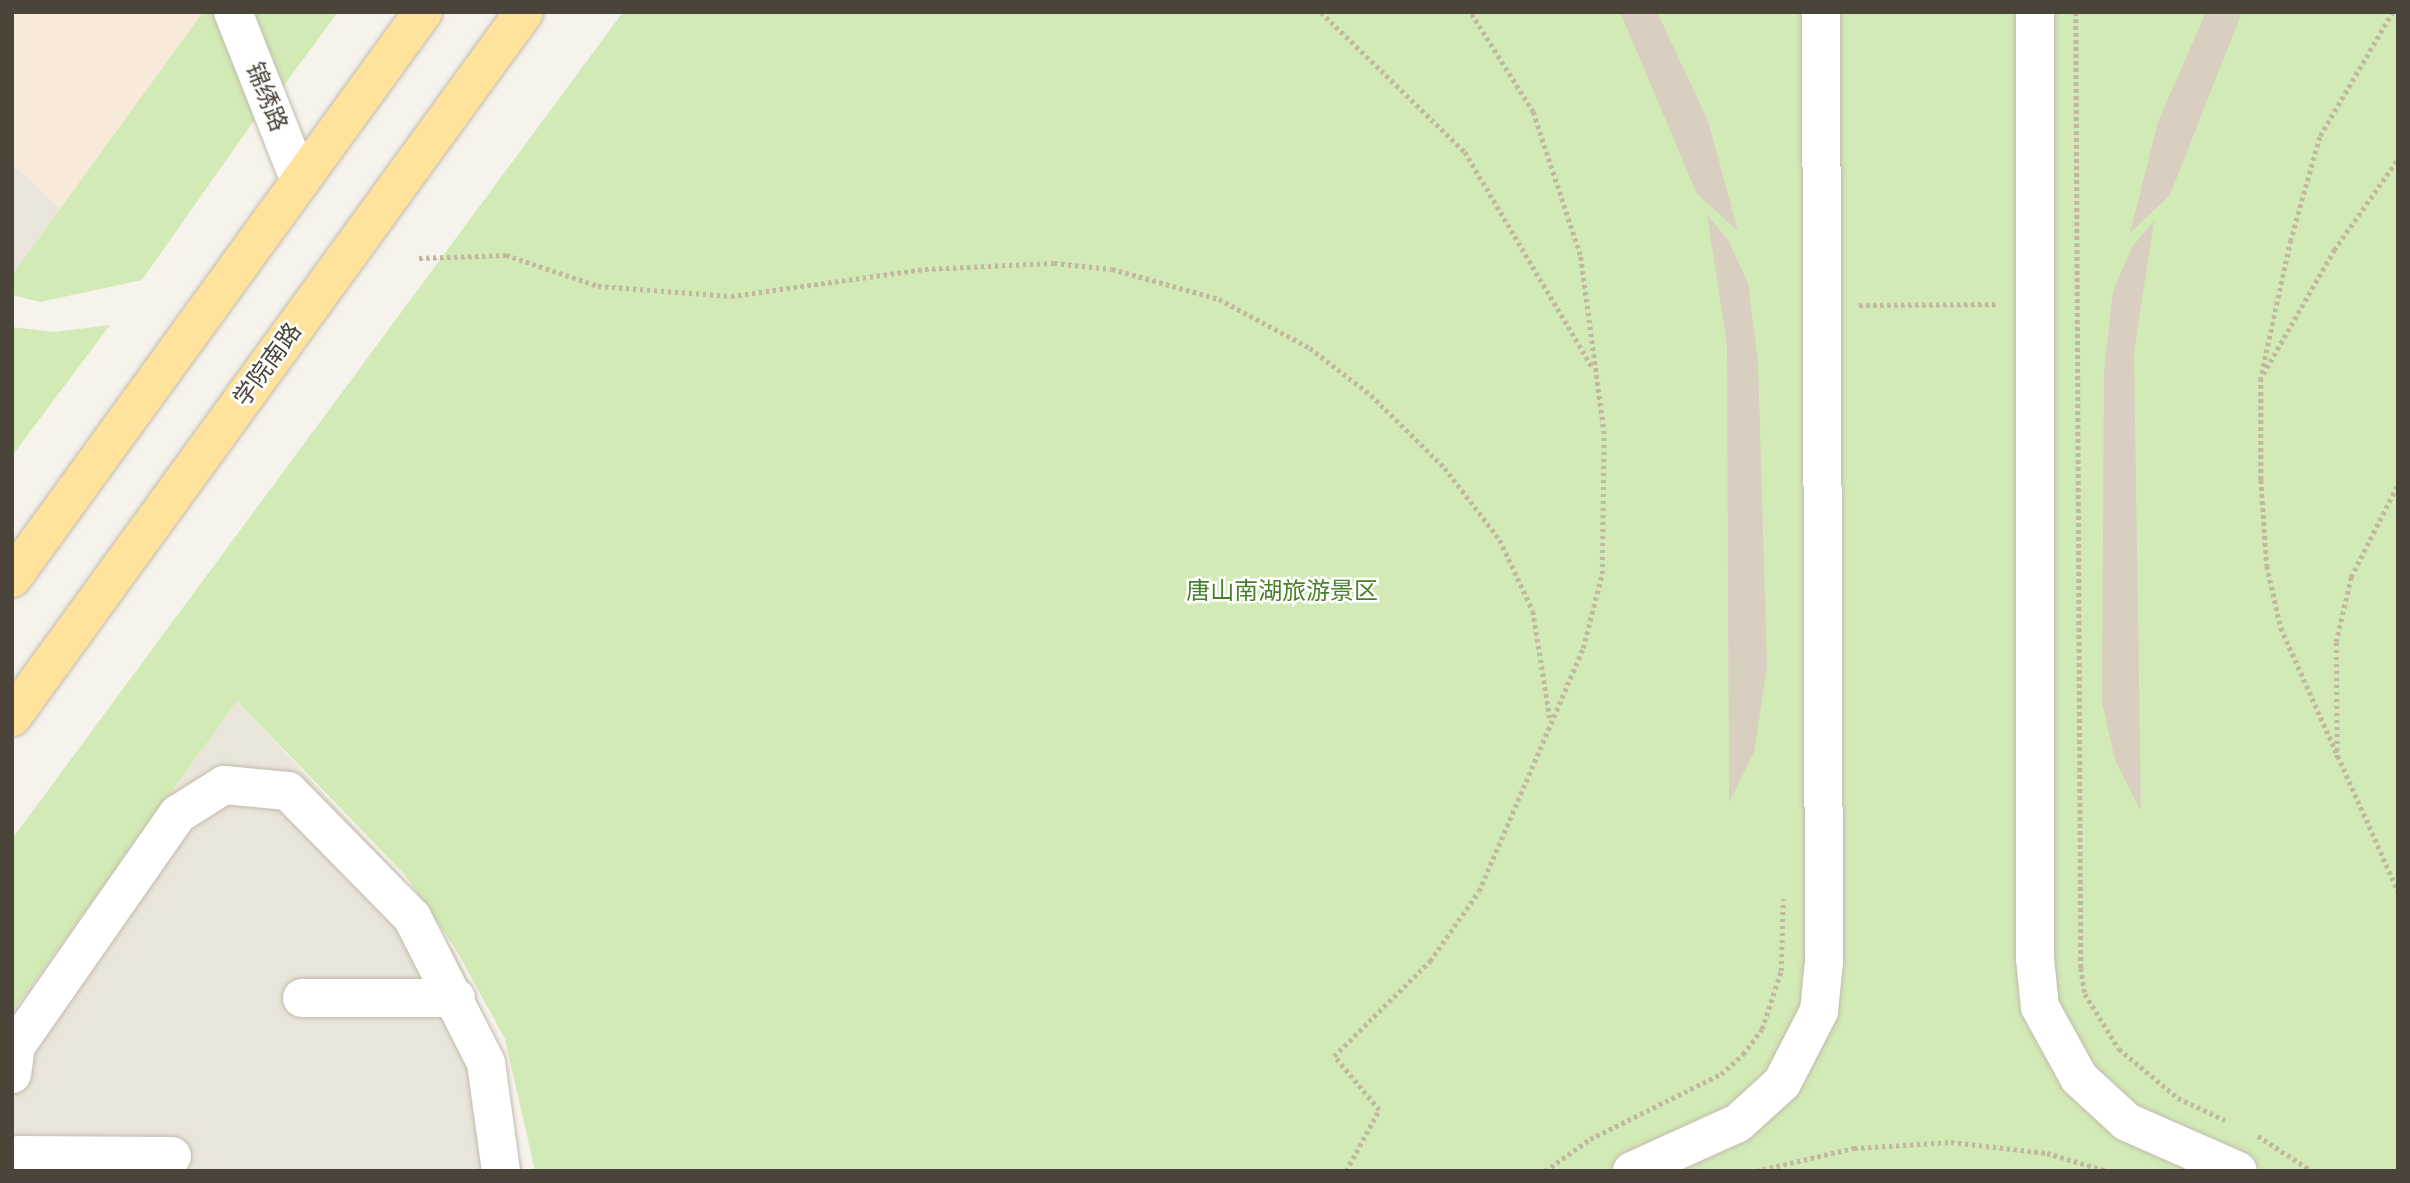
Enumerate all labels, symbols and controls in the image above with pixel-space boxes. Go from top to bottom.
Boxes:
street label: 锦绣路 [239,58,293,136]
street label: 学院南路 [228,318,308,412]
park label: 唐山南湖旅游景区 [1186,578,1378,606]

